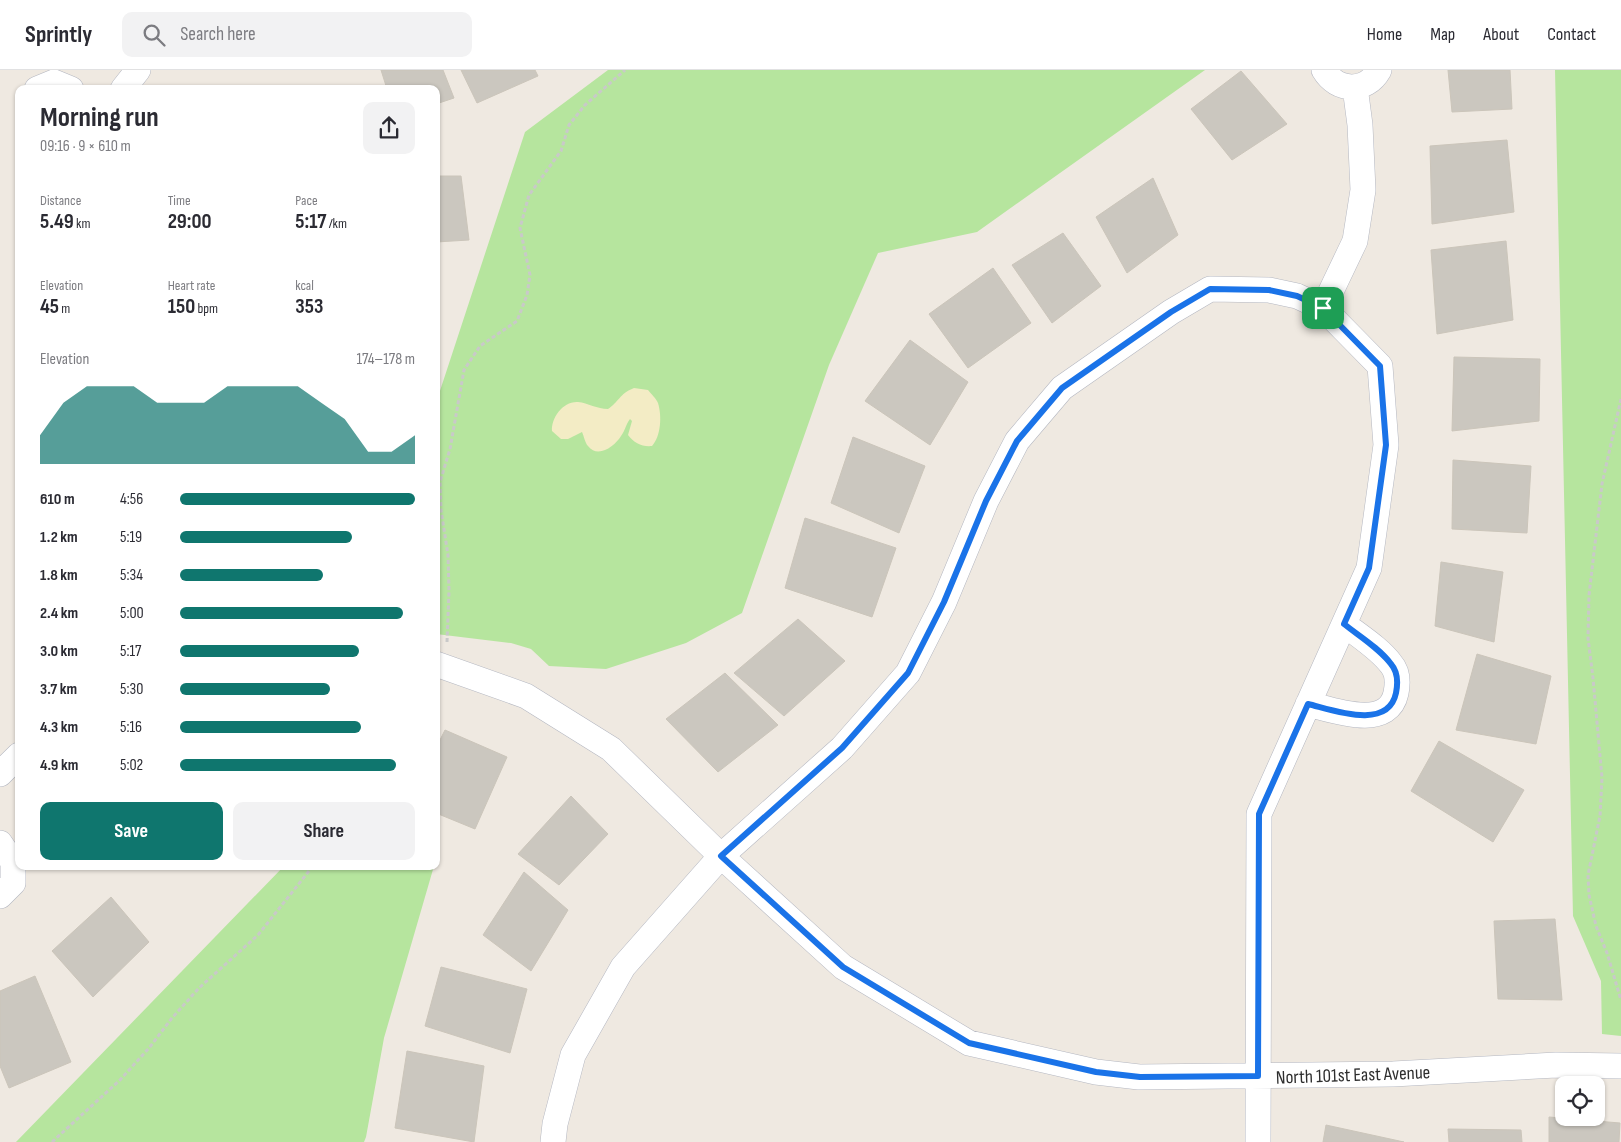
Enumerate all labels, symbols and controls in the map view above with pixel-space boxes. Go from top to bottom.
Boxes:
search box [122,12,472,57]
text: Sprintly [25,20,92,49]
icon: search [140,21,168,49]
text: Search here [180,23,256,46]
text: Home [1367,24,1402,45]
text: Map [1430,24,1455,45]
text: About [1483,24,1519,45]
text: Contact [1547,24,1596,45]
text: Morning run [40,101,159,134]
button: share [363,102,415,154]
text: 09:16 · 9 × 610 m [40,137,131,156]
text: Distance [40,192,81,209]
text: Time [168,192,191,209]
text: Pace [295,192,318,209]
text: 5.49 [40,209,74,234]
text: 29:00 [168,209,212,234]
text: 5:17 [295,209,326,234]
text: km [74,215,90,232]
text: /km [326,215,347,232]
text: Elevation [40,277,83,294]
text: Heart rate [168,277,215,294]
text: kcal [295,277,314,294]
pin [1302,287,1344,329]
text: 45 [40,294,59,319]
text: 150 [168,294,195,319]
text: 353 [295,294,323,319]
icon: arrive [1309,294,1337,322]
text: m [59,300,70,317]
text: bpm [195,300,218,317]
text: Elevation [40,350,89,369]
text: 174–178 m [357,350,415,369]
text: 610 m [40,490,75,509]
text: 4:56 [120,490,143,509]
text: 1.2 km [40,528,78,547]
text: 5:19 [120,528,142,547]
text: 1.8 km [40,566,78,585]
text: 5:34 [120,566,143,585]
text: 2.4 km [40,604,78,623]
text: 5:00 [120,604,144,623]
text: 3.0 km [40,642,78,661]
text: 5:17 [120,642,141,661]
text: 3.7 km [40,680,77,699]
text: 5:30 [120,680,143,699]
text: 4.3 km [40,718,78,737]
text: 5:16 [120,718,142,737]
text: 4.9 km [40,756,78,775]
text: 5:02 [120,756,143,775]
button: Save [40,802,223,860]
button: Share [233,802,415,860]
street label: North 101st East Avenue [1275,1061,1431,1090]
map controls [1555,1076,1605,1126]
button: locate [1555,1076,1605,1126]

